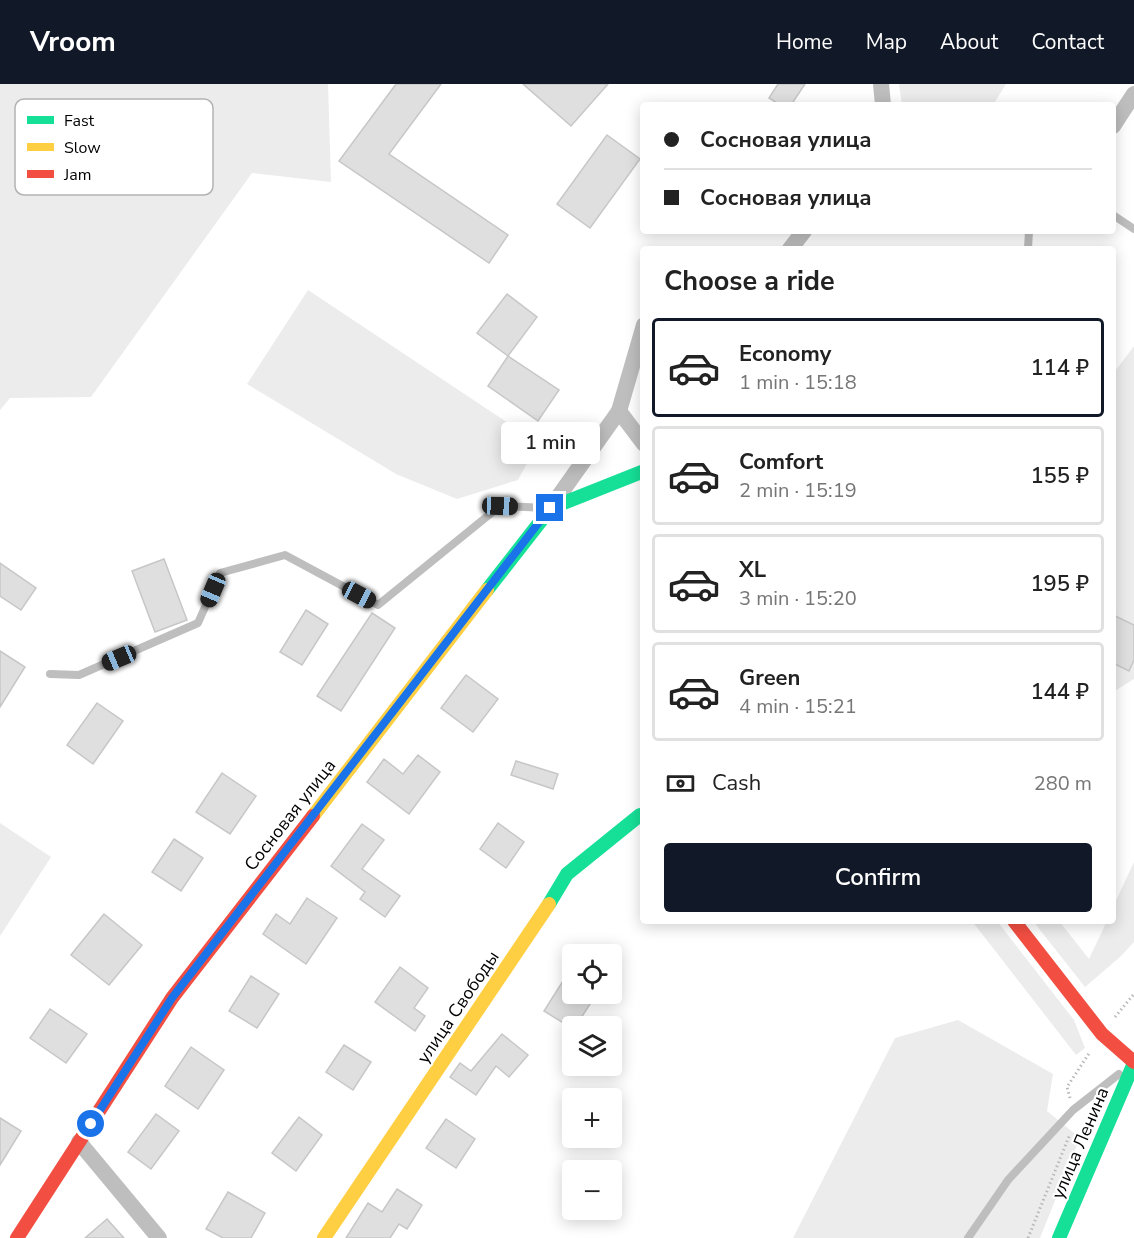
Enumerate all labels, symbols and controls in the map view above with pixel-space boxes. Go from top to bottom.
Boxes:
text: Vroom [30,23,116,61]
text: Home [776,28,833,56]
text: Map [866,28,907,56]
text: About [940,28,998,56]
text: Contact [1031,28,1104,56]
legend [15,99,213,195]
text: Fast [64,110,95,132]
text: Сосновая улица [700,125,872,155]
text: Slow [64,137,101,159]
text: Jam [63,164,91,186]
text: Сосновая улица [700,183,872,213]
text: Choose a ride [664,263,835,300]
text: Economy [739,339,831,369]
icon: car [667,341,721,395]
text: 114 ₽ [1030,353,1089,383]
text: 1 min · 15:18 [739,369,857,396]
callout: 1 min [500,421,600,463]
text: 1 min [525,429,576,456]
text: Comfort [739,447,823,477]
icon: car [667,449,721,503]
text: 155 ₽ [1030,461,1089,491]
text: 2 min · 15:19 [739,477,857,504]
route end [536,494,563,521]
car [482,496,518,516]
text: XL [739,555,766,585]
icon: car [667,557,721,611]
text: 195 ₽ [1030,569,1089,599]
car [198,570,228,610]
car [339,579,379,611]
text: 3 min · 15:20 [739,585,857,612]
car [99,643,139,673]
text: Green [739,663,800,693]
icon: car [667,665,721,719]
text: 144 ₽ [1030,677,1089,707]
text: 4 min · 15:21 [739,693,857,720]
street label: Сосновая улица [239,754,341,876]
icon: cash [664,767,697,800]
text: Cash [712,768,761,798]
text: 280 m [1034,770,1092,797]
button: Confirm [664,843,1092,912]
map controls [562,944,622,1220]
button: locate [562,944,622,1004]
street label: улица Свободы [411,946,505,1068]
button: layers [562,1016,622,1076]
street label: улица Ленина [1046,1083,1114,1203]
button: + [562,1088,622,1148]
route start [77,1110,104,1137]
button: − [562,1160,622,1220]

